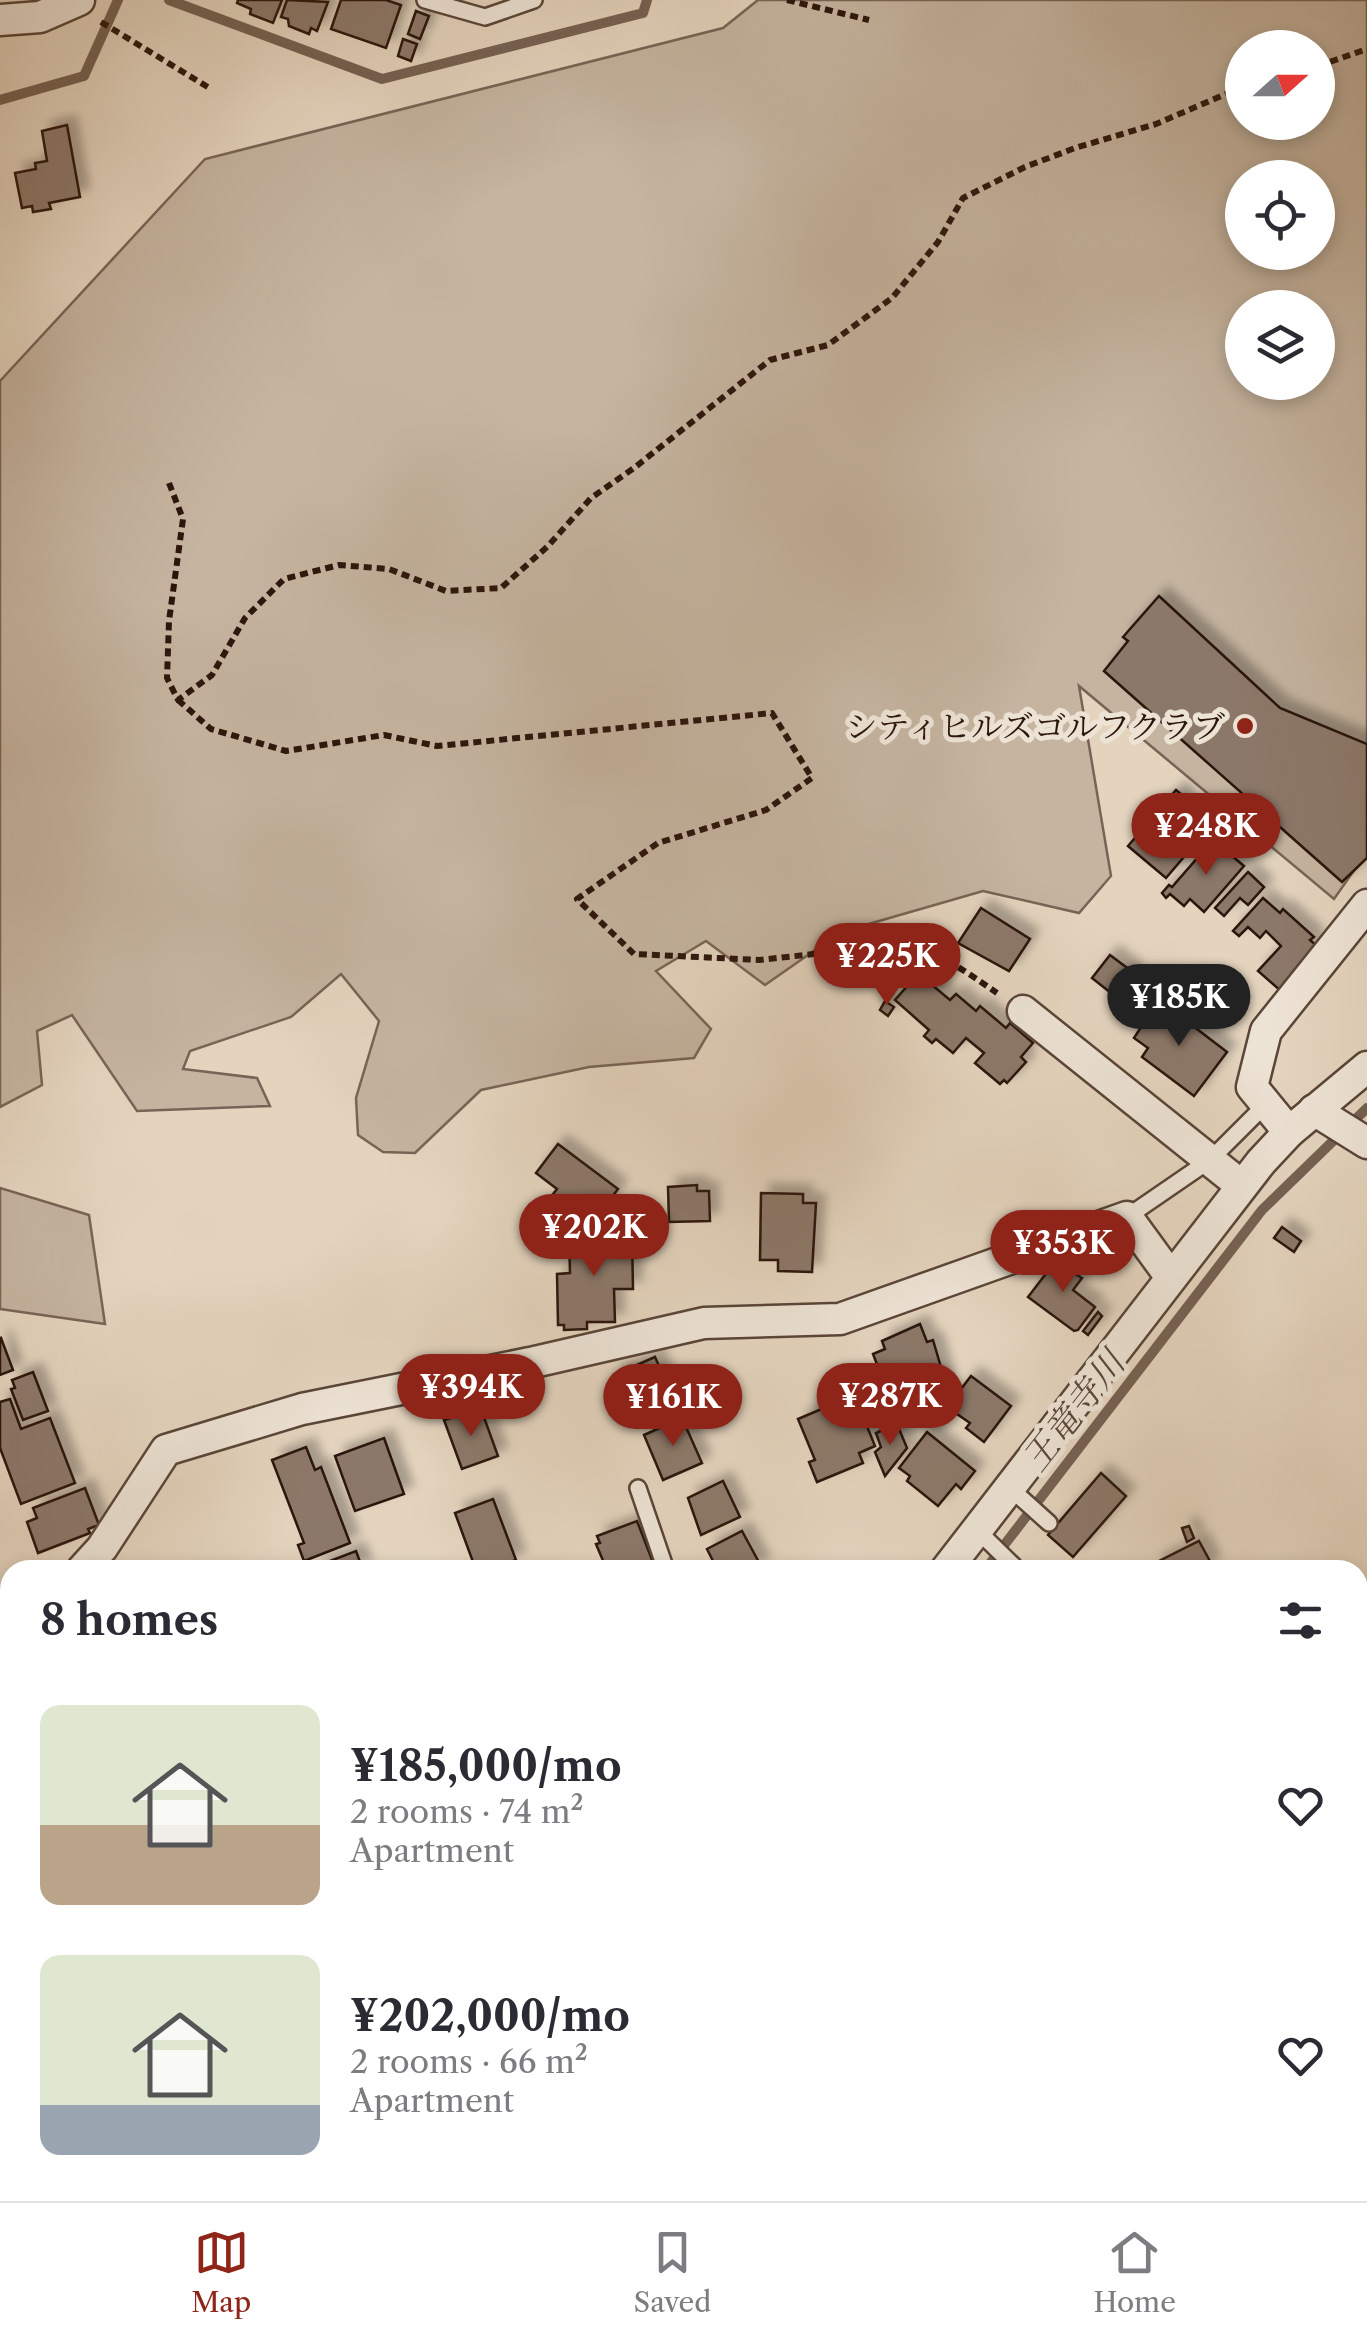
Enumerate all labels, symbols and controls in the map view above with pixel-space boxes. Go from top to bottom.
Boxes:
north arrow [1225,30,1335,140]
map controls [1225,30,1335,400]
button: locate [1225,160,1335,270]
button: layers [1225,290,1335,400]
place label: シティヒルズゴルフクラブ [845,707,1225,746]
marker: シティヒルズゴルフクラブ [1234,715,1256,737]
pin: ¥248K [1136,793,1276,878]
text: ¥248K [1153,806,1259,845]
pin: ¥225K [817,923,957,1008]
text: ¥225K [836,936,938,975]
pin: ¥185K [1109,964,1249,1049]
text: ¥185K [1129,977,1229,1016]
pin: ¥202K [524,1194,664,1279]
text: ¥202K [541,1207,647,1246]
pin: ¥353K [993,1210,1133,1295]
text: ¥353K [1012,1223,1114,1262]
water label: 王竜寺川 [1013,1339,1135,1479]
pin: ¥394K [401,1354,541,1439]
pin: ¥287K [820,1363,960,1448]
pin: ¥161K [603,1364,743,1449]
text: ¥394K [419,1367,523,1406]
text: ¥287K [839,1376,941,1415]
text: ¥161K [625,1377,721,1416]
icon: filters [1273,1593,1328,1648]
text: 8 homes [40,1594,218,1646]
text: ¥185,000/mo [350,1740,622,1792]
icon: home [120,1745,240,1865]
icon: heart [1273,1778,1328,1833]
text: 2 rooms · 74 m² [350,1792,584,1831]
text: Apartment [350,1831,514,1870]
text: ¥202,000/mo [350,1990,630,2042]
icon: home [120,1995,240,2115]
icon: heart [1273,2028,1328,2083]
text: 2 rooms · 66 m² [350,2042,588,2081]
text: Apartment [350,2081,514,2120]
tab: Map [191,2225,251,2319]
tab: Saved [634,2225,711,2319]
tab: Home [1094,2225,1176,2319]

